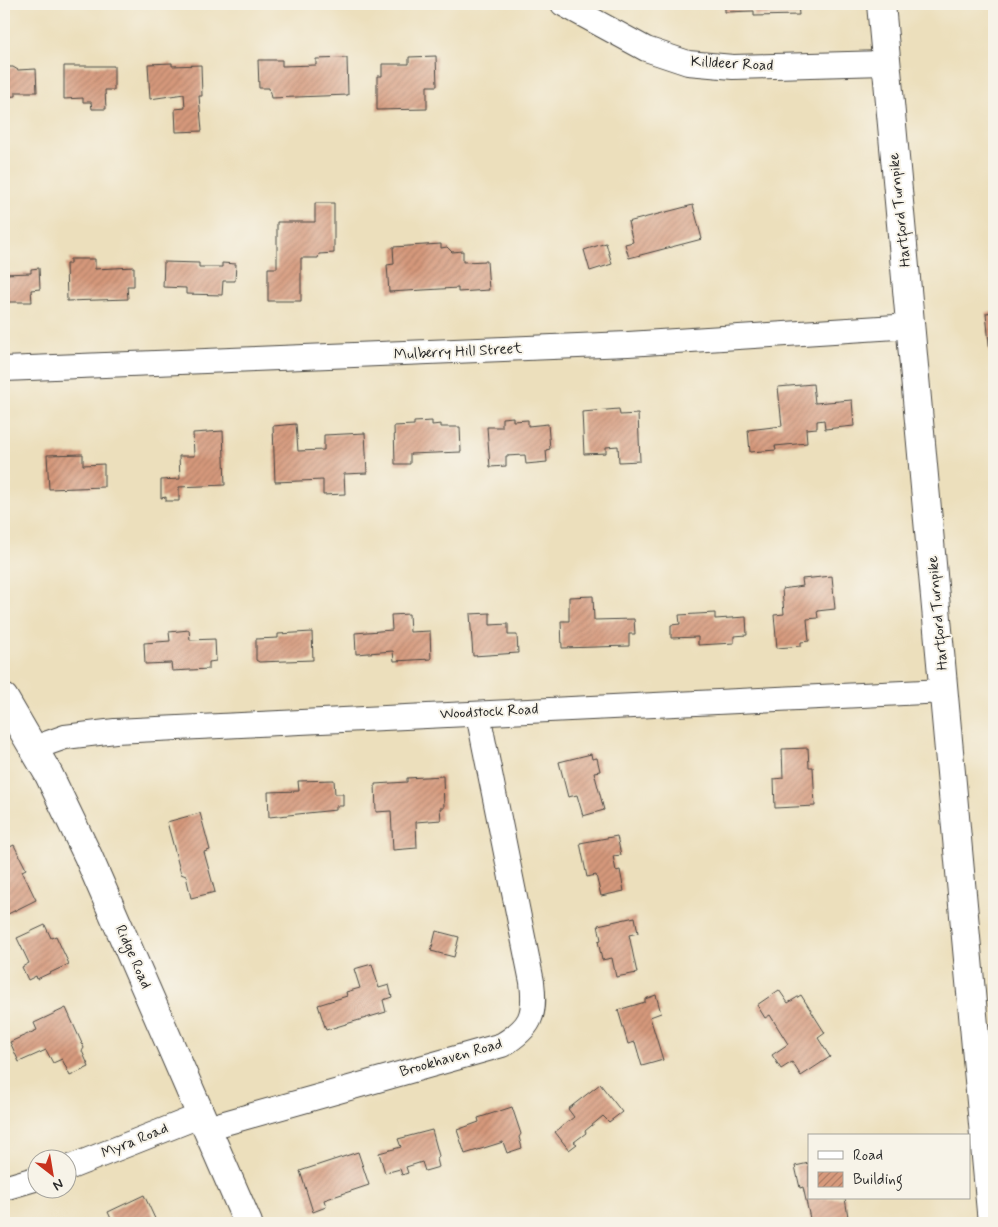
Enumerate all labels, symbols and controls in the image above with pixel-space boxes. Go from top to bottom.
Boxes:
street label: Killdeer Road [690,52,774,76]
street label: Hartford Turnpike [884,152,918,268]
street label: Mulberry Hill Street [393,339,523,365]
street label: Hartford Turnpike [923,555,955,671]
street label: Woodstock Road [439,699,539,725]
street label: Ridge Road [109,922,156,993]
street label: Brookhaven Road [397,1034,505,1082]
street label: Myra Road [99,1119,171,1163]
legend [808,1134,970,1200]
text: Road [853,1146,883,1166]
north arrow [28,1150,78,1200]
text: Building [853,1170,903,1191]
text: N [50,1174,67,1194]

